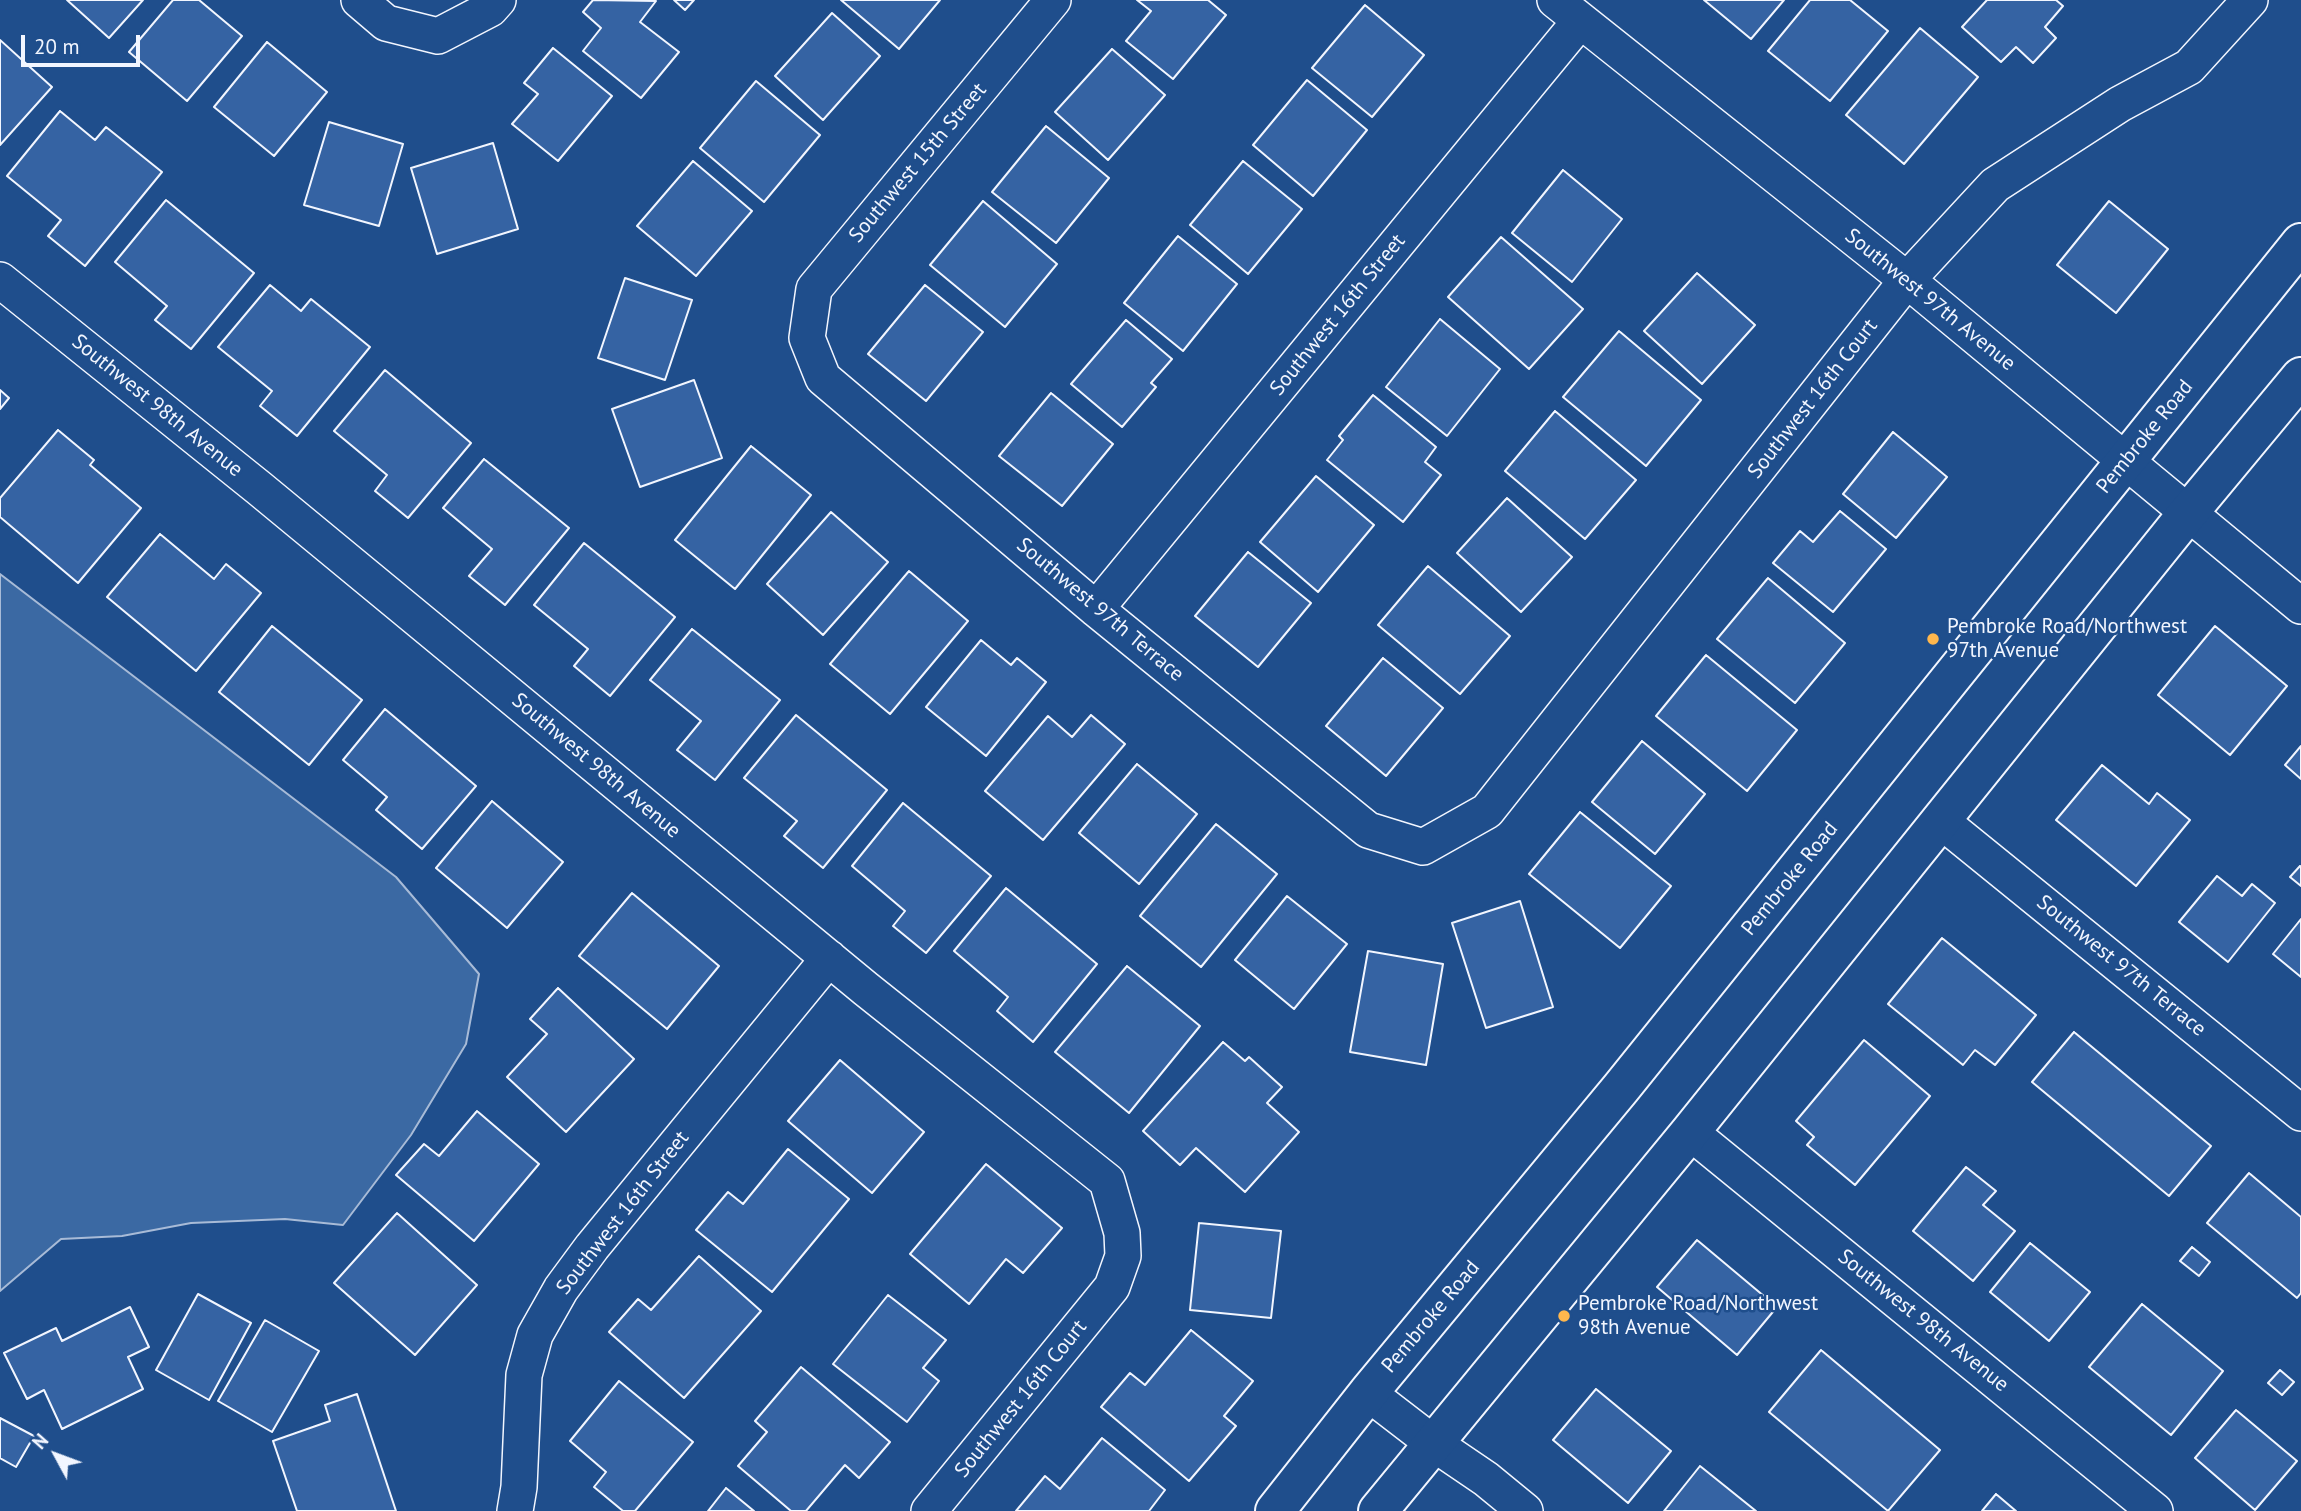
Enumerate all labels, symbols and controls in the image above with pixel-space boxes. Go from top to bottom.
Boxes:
scale bar [24,21,144,65]
text: 20 m [34,33,80,60]
street label: Southwest 15th Street [844,78,992,248]
street label: Southwest 97th Avenue [1840,224,2020,376]
street label: Southwest 16th Street [1265,229,1411,401]
street label: Southwest 16th Court [1743,314,1883,484]
street label: Southwest 98th Avenue [67,329,247,483]
street label: Pembroke Road [2091,375,2199,499]
street label: Southwest 97th Terrace [1011,533,1189,687]
place label: Pembroke Road/Northwest 97th Avenue [1947,614,2187,664]
marker: Pembroke Road/Northwest 97th Avenue [1925,631,1941,647]
street label: Southwest 98th Avenue [507,688,685,844]
street label: Pembroke Road [1736,817,1844,941]
street label: Southwest 97th Terrace [2031,890,2211,1042]
street label: Southwest 16th Street [551,1126,695,1300]
street label: Southwest 98th Avenue [1833,1244,2013,1398]
street label: Pembroke Road [1377,1256,1485,1378]
place label: Pembroke Road/Northwest 98th Avenue [1578,1291,1818,1341]
marker: Pembroke Road/Northwest 98th Avenue [1556,1308,1572,1324]
street label: Southwest 16th Court [950,1315,1092,1483]
north arrow [21,1420,91,1490]
text: N [27,1429,53,1454]

